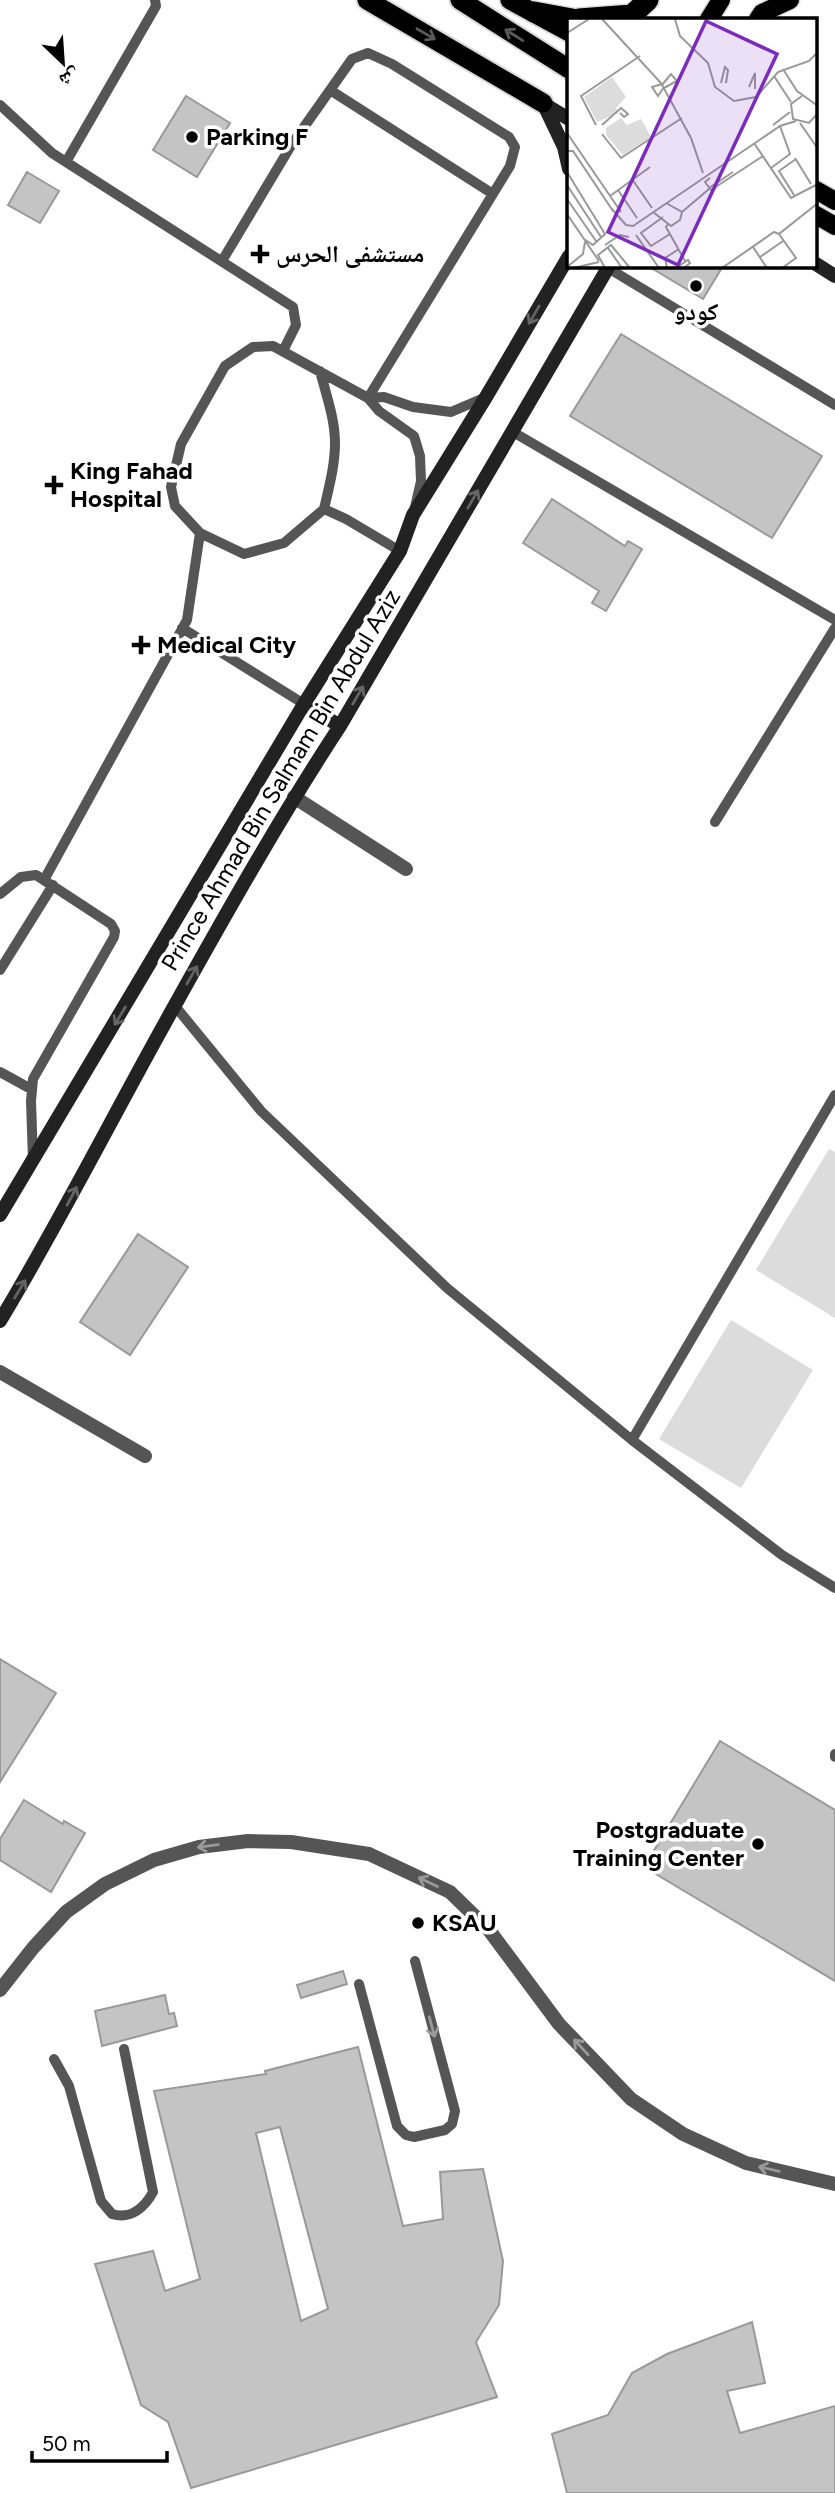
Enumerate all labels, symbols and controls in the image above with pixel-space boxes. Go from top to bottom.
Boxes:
inset map [567,18,818,268]
one-way arrow [505,27,525,41]
north arrow [28,28,98,98]
one-way arrow [415,28,435,42]
text: ش [56,63,84,93]
place label: Parking F [206,122,308,151]
marker: Parking F [184,129,200,145]
place label: مستشفى الحرس [276,239,424,268]
marker: مستشفى الحرس [250,244,270,264]
marker: كودو [688,278,704,294]
place label: كودو [674,297,719,326]
one-way arrow [527,304,541,324]
place label: King Fahad Hospital [70,456,193,513]
marker: King Fahad Hospital [44,475,64,495]
one-way arrow [467,489,480,510]
street label: Prince Ahmad Bin Salmam Bin Abdul Aziz [155,584,406,976]
place label: Medical City [157,630,296,659]
marker: Medical City [131,635,151,655]
one-way arrow [351,686,365,706]
one-way arrow [186,965,199,986]
one-way arrow [113,1005,126,1026]
one-way arrow [65,1187,79,1207]
one-way arrow [13,1279,27,1299]
place label: Postgraduate Training Center [573,1815,744,1872]
marker: Postgraduate Training Center [750,1836,766,1852]
one-way arrow [198,1839,220,1852]
one-way arrow [418,1875,439,1888]
place label: KSAU [432,1908,497,1937]
marker: KSAU [410,1915,426,1931]
one-way arrow [427,2016,440,2038]
one-way arrow [573,2039,590,2056]
one-way arrow [758,2162,781,2175]
scale bar [32,2420,166,2464]
text: 50 m [42,2431,91,2456]

